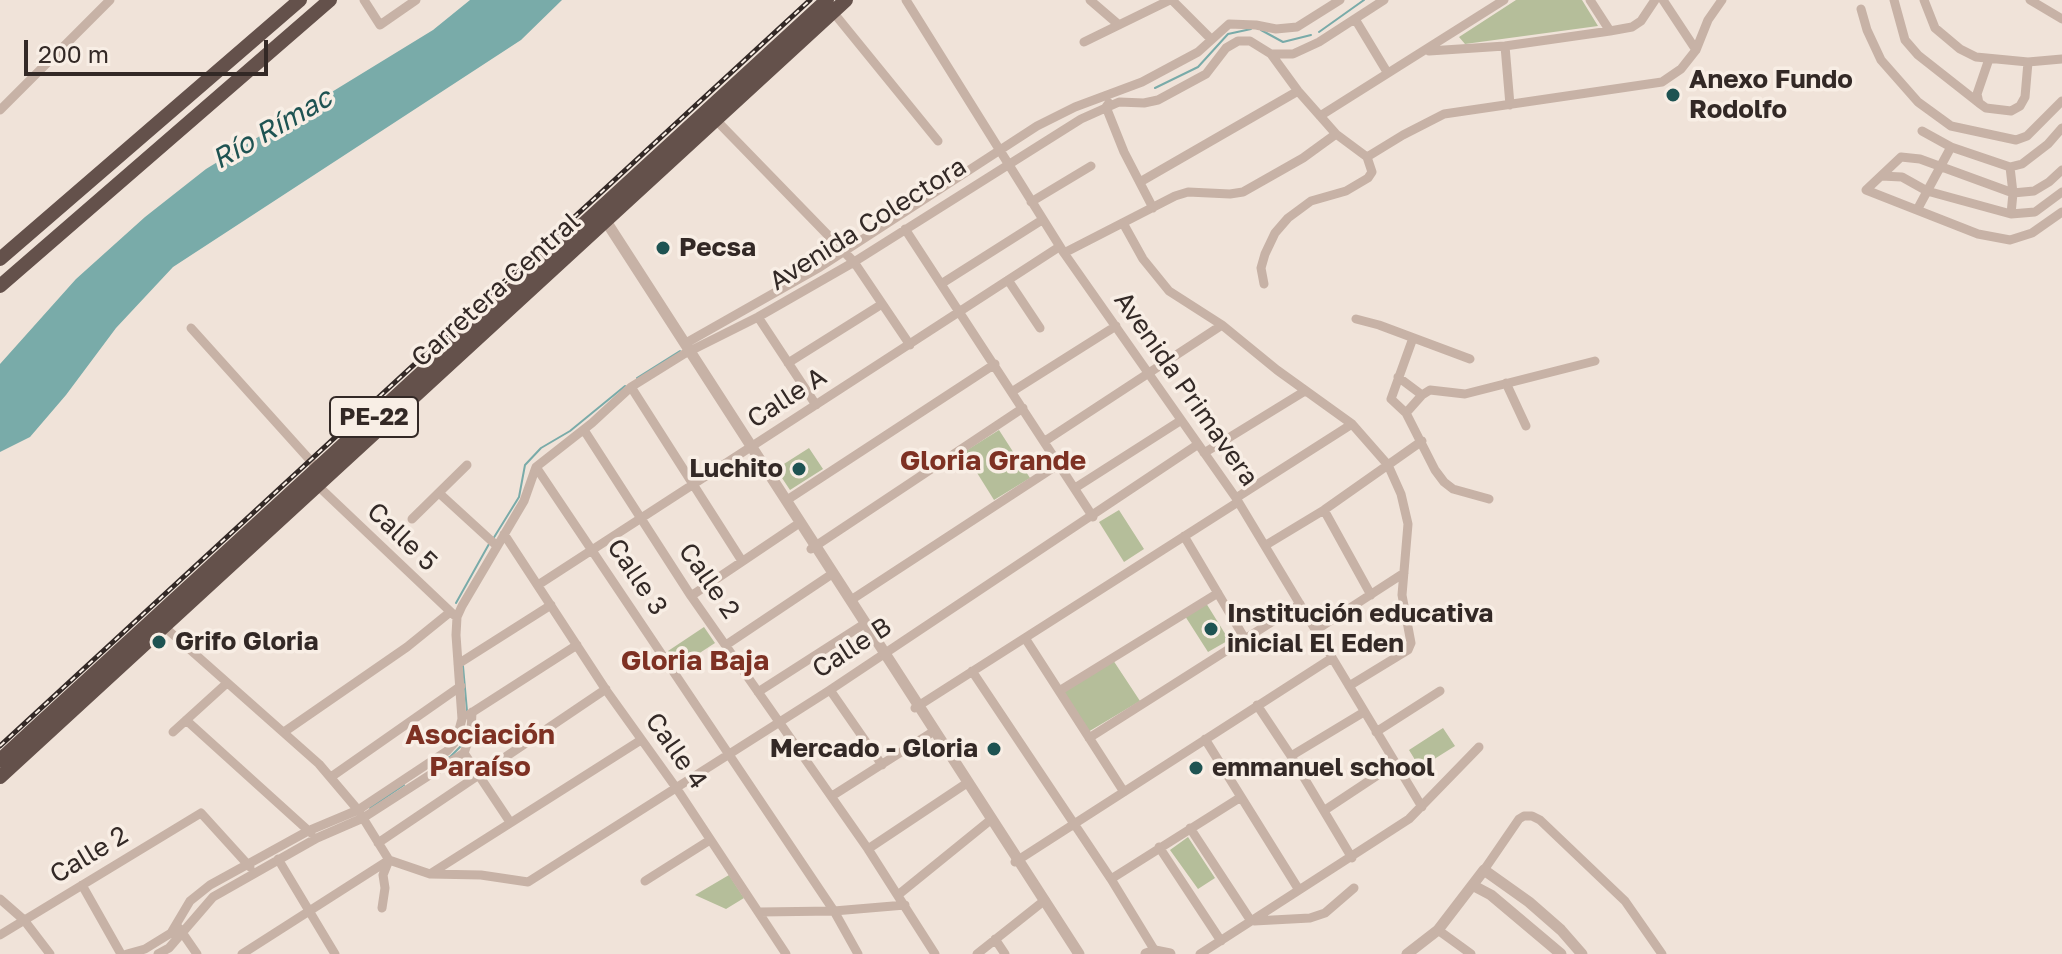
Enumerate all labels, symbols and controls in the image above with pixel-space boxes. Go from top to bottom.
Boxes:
scale bar [28,24,272,74]
text: 200 m [38,39,109,68]
place label: Anexo Fundo Rodolfo [1689,64,1853,126]
water label: Río Rímac [206,81,338,177]
marker: Anexo Fundo Rodolfo [1664,86,1682,104]
street label: Avenida Colectora [764,151,972,297]
street label: Carretera Central [405,206,587,374]
place label: Pecsa [679,232,756,264]
marker: Pecsa [654,239,672,257]
street label: Avenida Primavera [1107,286,1265,492]
street label: Calle A [742,361,832,435]
road number: PE-22 [330,397,418,437]
district label: Gloria Grande [900,444,1086,478]
place label: Luchito [689,453,783,485]
marker: Luchito [790,460,808,478]
street label: Calle 5 [360,496,444,578]
street label: Calle 3 [600,533,674,621]
street label: Calle 2 [672,537,746,625]
place label: Institución educativa inicial El Eden [1227,598,1493,660]
street label: Calle B [807,611,897,685]
marker: Institución educativa inicial El Eden [1202,620,1220,638]
place label: Grifo Gloria [175,626,318,658]
marker: Grifo Gloria [150,633,168,651]
district label: Gloria Baja [621,644,769,678]
street label: Calle 4 [639,707,713,795]
district label: Asociación Paraíso [405,718,555,784]
place label: Mercado - Gloria [770,733,978,765]
marker: Mercado - Gloria [985,740,1003,758]
place label: emmanuel school [1212,752,1435,784]
marker: emmanuel school [1187,759,1205,777]
street label: Calle 2 [44,820,134,890]

